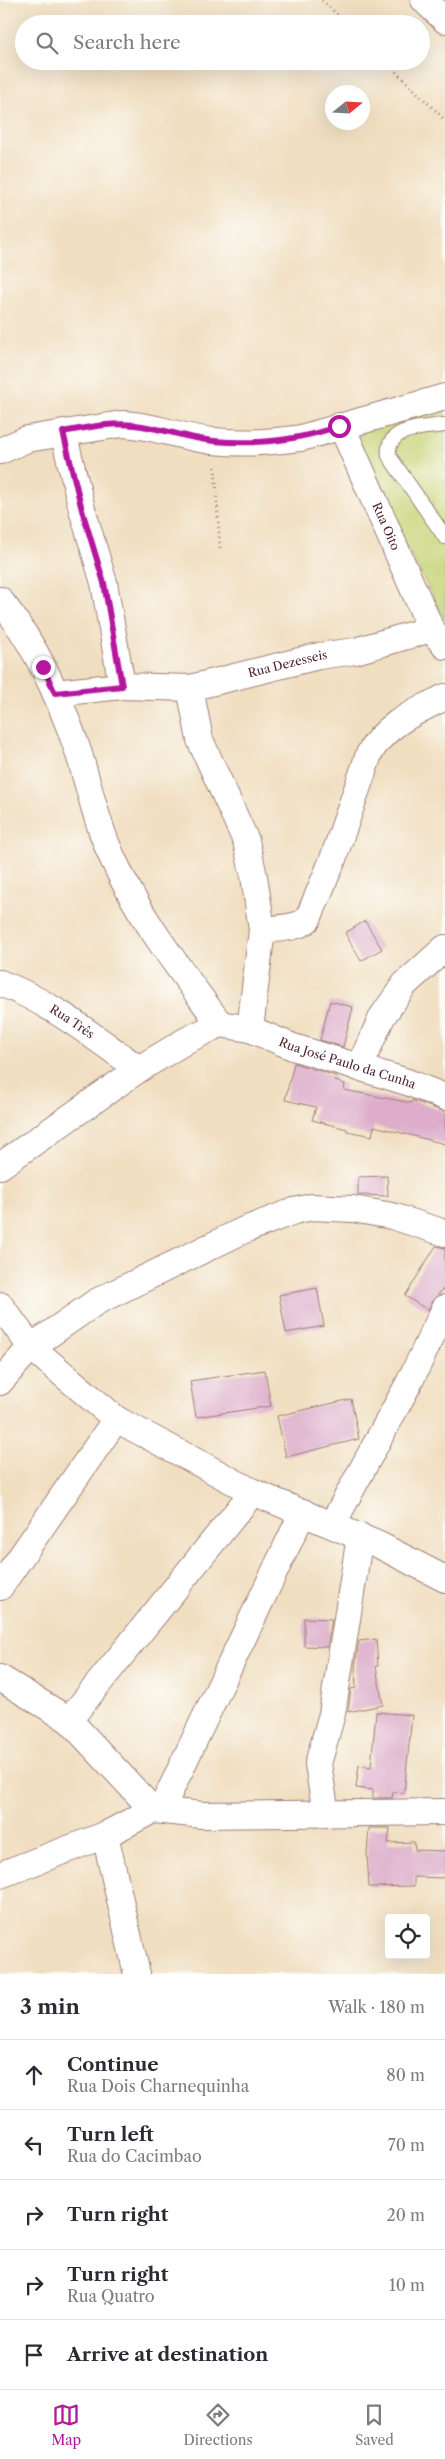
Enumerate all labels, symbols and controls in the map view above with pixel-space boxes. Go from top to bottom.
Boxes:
search box [15,15,430,70]
icon: search [33,29,61,57]
text: Search here [73,31,181,54]
north arrow [325,85,370,130]
route start [328,415,351,438]
street label: Rua Oito [369,500,403,552]
street label: Rua Dezesseis [246,647,328,680]
route end [32,656,55,679]
street label: Rua Três [47,1001,98,1042]
street label: Rua José Paulo da Cunha [277,1034,419,1092]
map controls [385,1914,430,1959]
button: locate [385,1914,430,1959]
text: 3 min [20,1994,80,2019]
text: Walk · 180 m [328,1997,425,2017]
text: Continue [67,2053,159,2076]
icon: ahead [20,2061,48,2089]
text: 80 m [386,2065,425,2085]
text: Rua Dois Charnequinha [67,2076,249,2096]
text: Turn left [67,2123,154,2146]
icon: left [20,2131,48,2159]
text: 70 m [388,2135,425,2155]
text: Rua do Cacimbao [67,2146,202,2166]
icon: right [20,2201,48,2229]
text: Turn right [67,2203,168,2226]
text: 20 m [386,2205,425,2225]
text: Turn right [67,2263,168,2286]
icon: right [20,2271,48,2299]
text: 10 m [389,2275,425,2295]
text: Rua Quatro [67,2286,155,2306]
icon: arrive [20,2341,48,2369]
text: Arrive at destination [67,2343,268,2366]
tab: Map [51,2401,81,2449]
tab: Directions [183,2401,253,2449]
tab: Saved [355,2401,394,2449]

